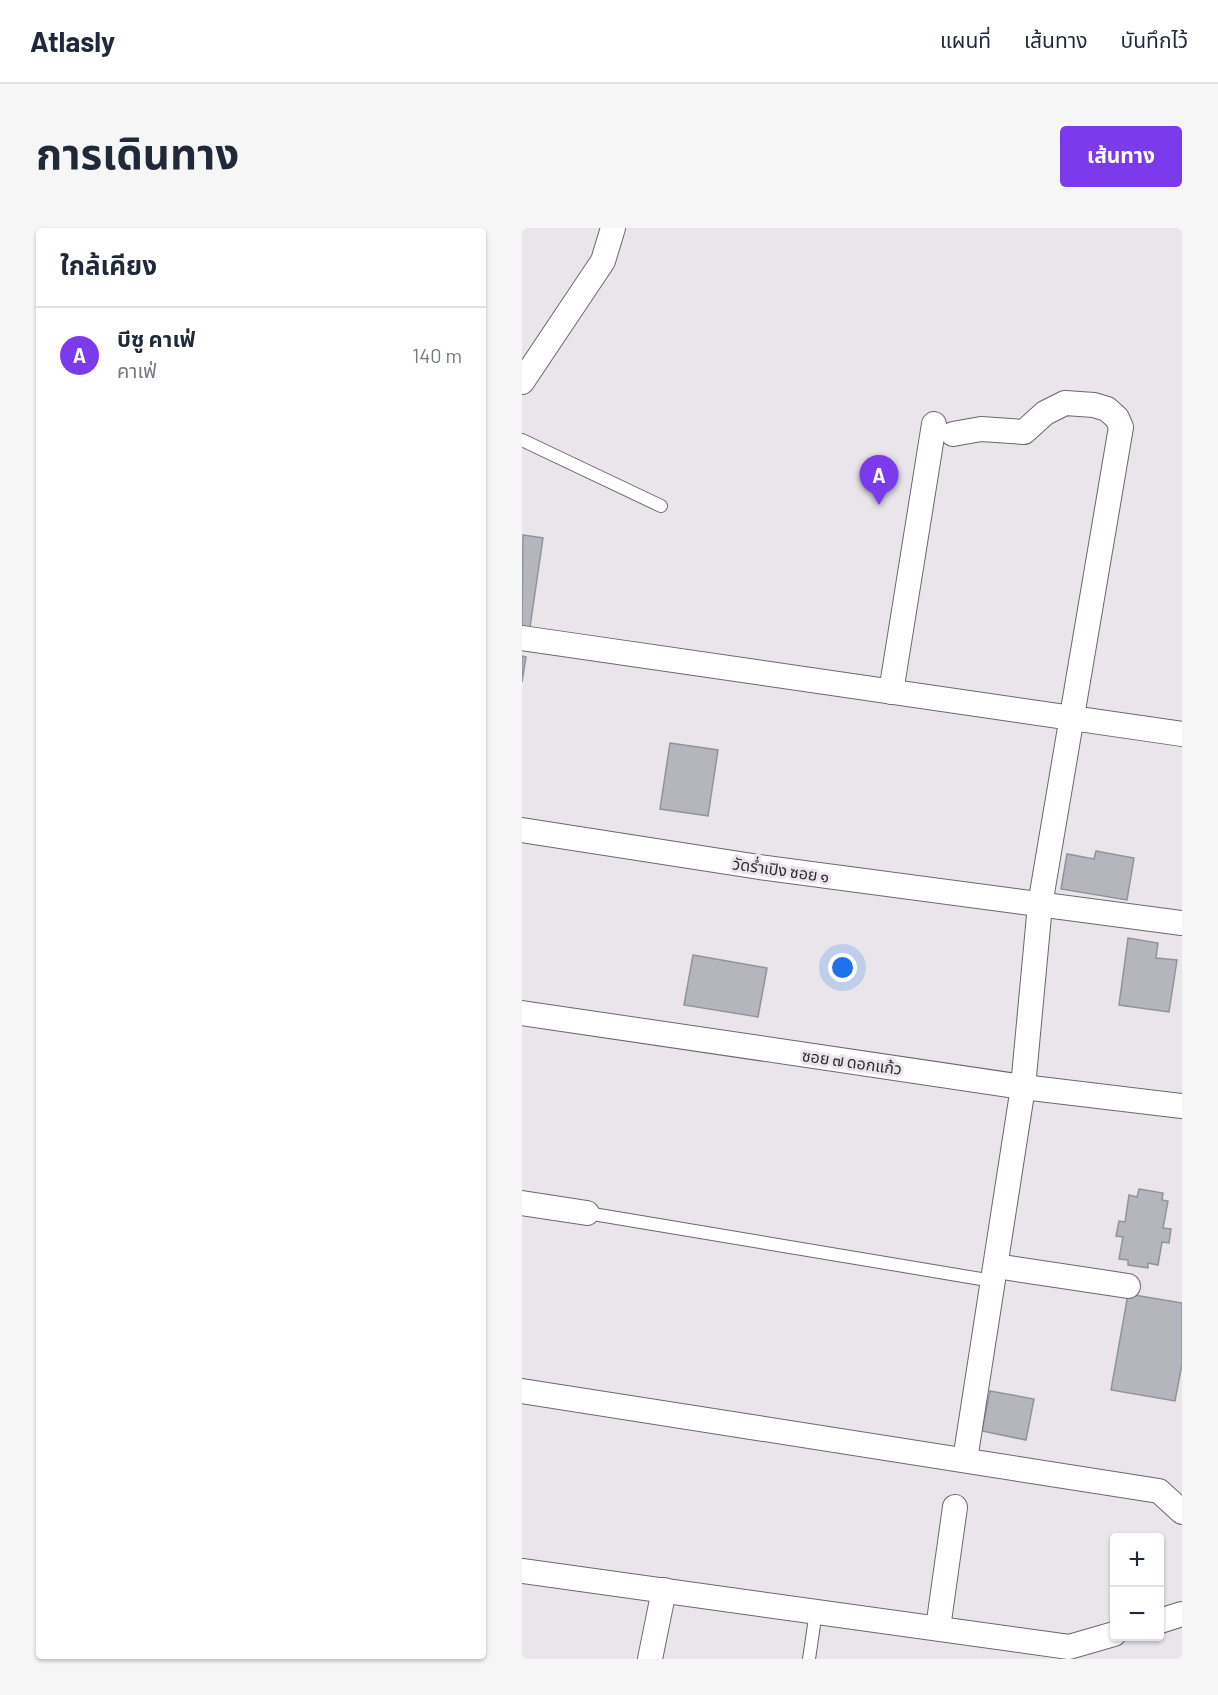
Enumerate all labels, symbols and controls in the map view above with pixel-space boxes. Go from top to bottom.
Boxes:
text: Atlasly [30,24,115,58]
text: แผนที่ [940,27,991,52]
text: เส้นทาง [1024,27,1088,52]
text: บันทึกไว้ [1121,27,1188,52]
button: เส้นทาง [1060,126,1182,187]
text: การเดินทาง [36,127,239,177]
text: ใกล้เคียง [60,249,157,280]
text: บีซู คาเฟ่ [117,325,195,351]
text: A [73,343,86,367]
text: 140 m [412,343,462,367]
text: คาเฟ่ [117,358,157,382]
pin: A [860,456,898,505]
street label: วัดร่ำเปิง ซอย ๑ [731,852,831,886]
your location [828,953,857,982]
street label: ซอย ๗ ดอกแก้ว [801,1045,903,1078]
map controls [1110,1533,1164,1641]
button: + [1110,1533,1164,1587]
button: − [1110,1587,1164,1641]

